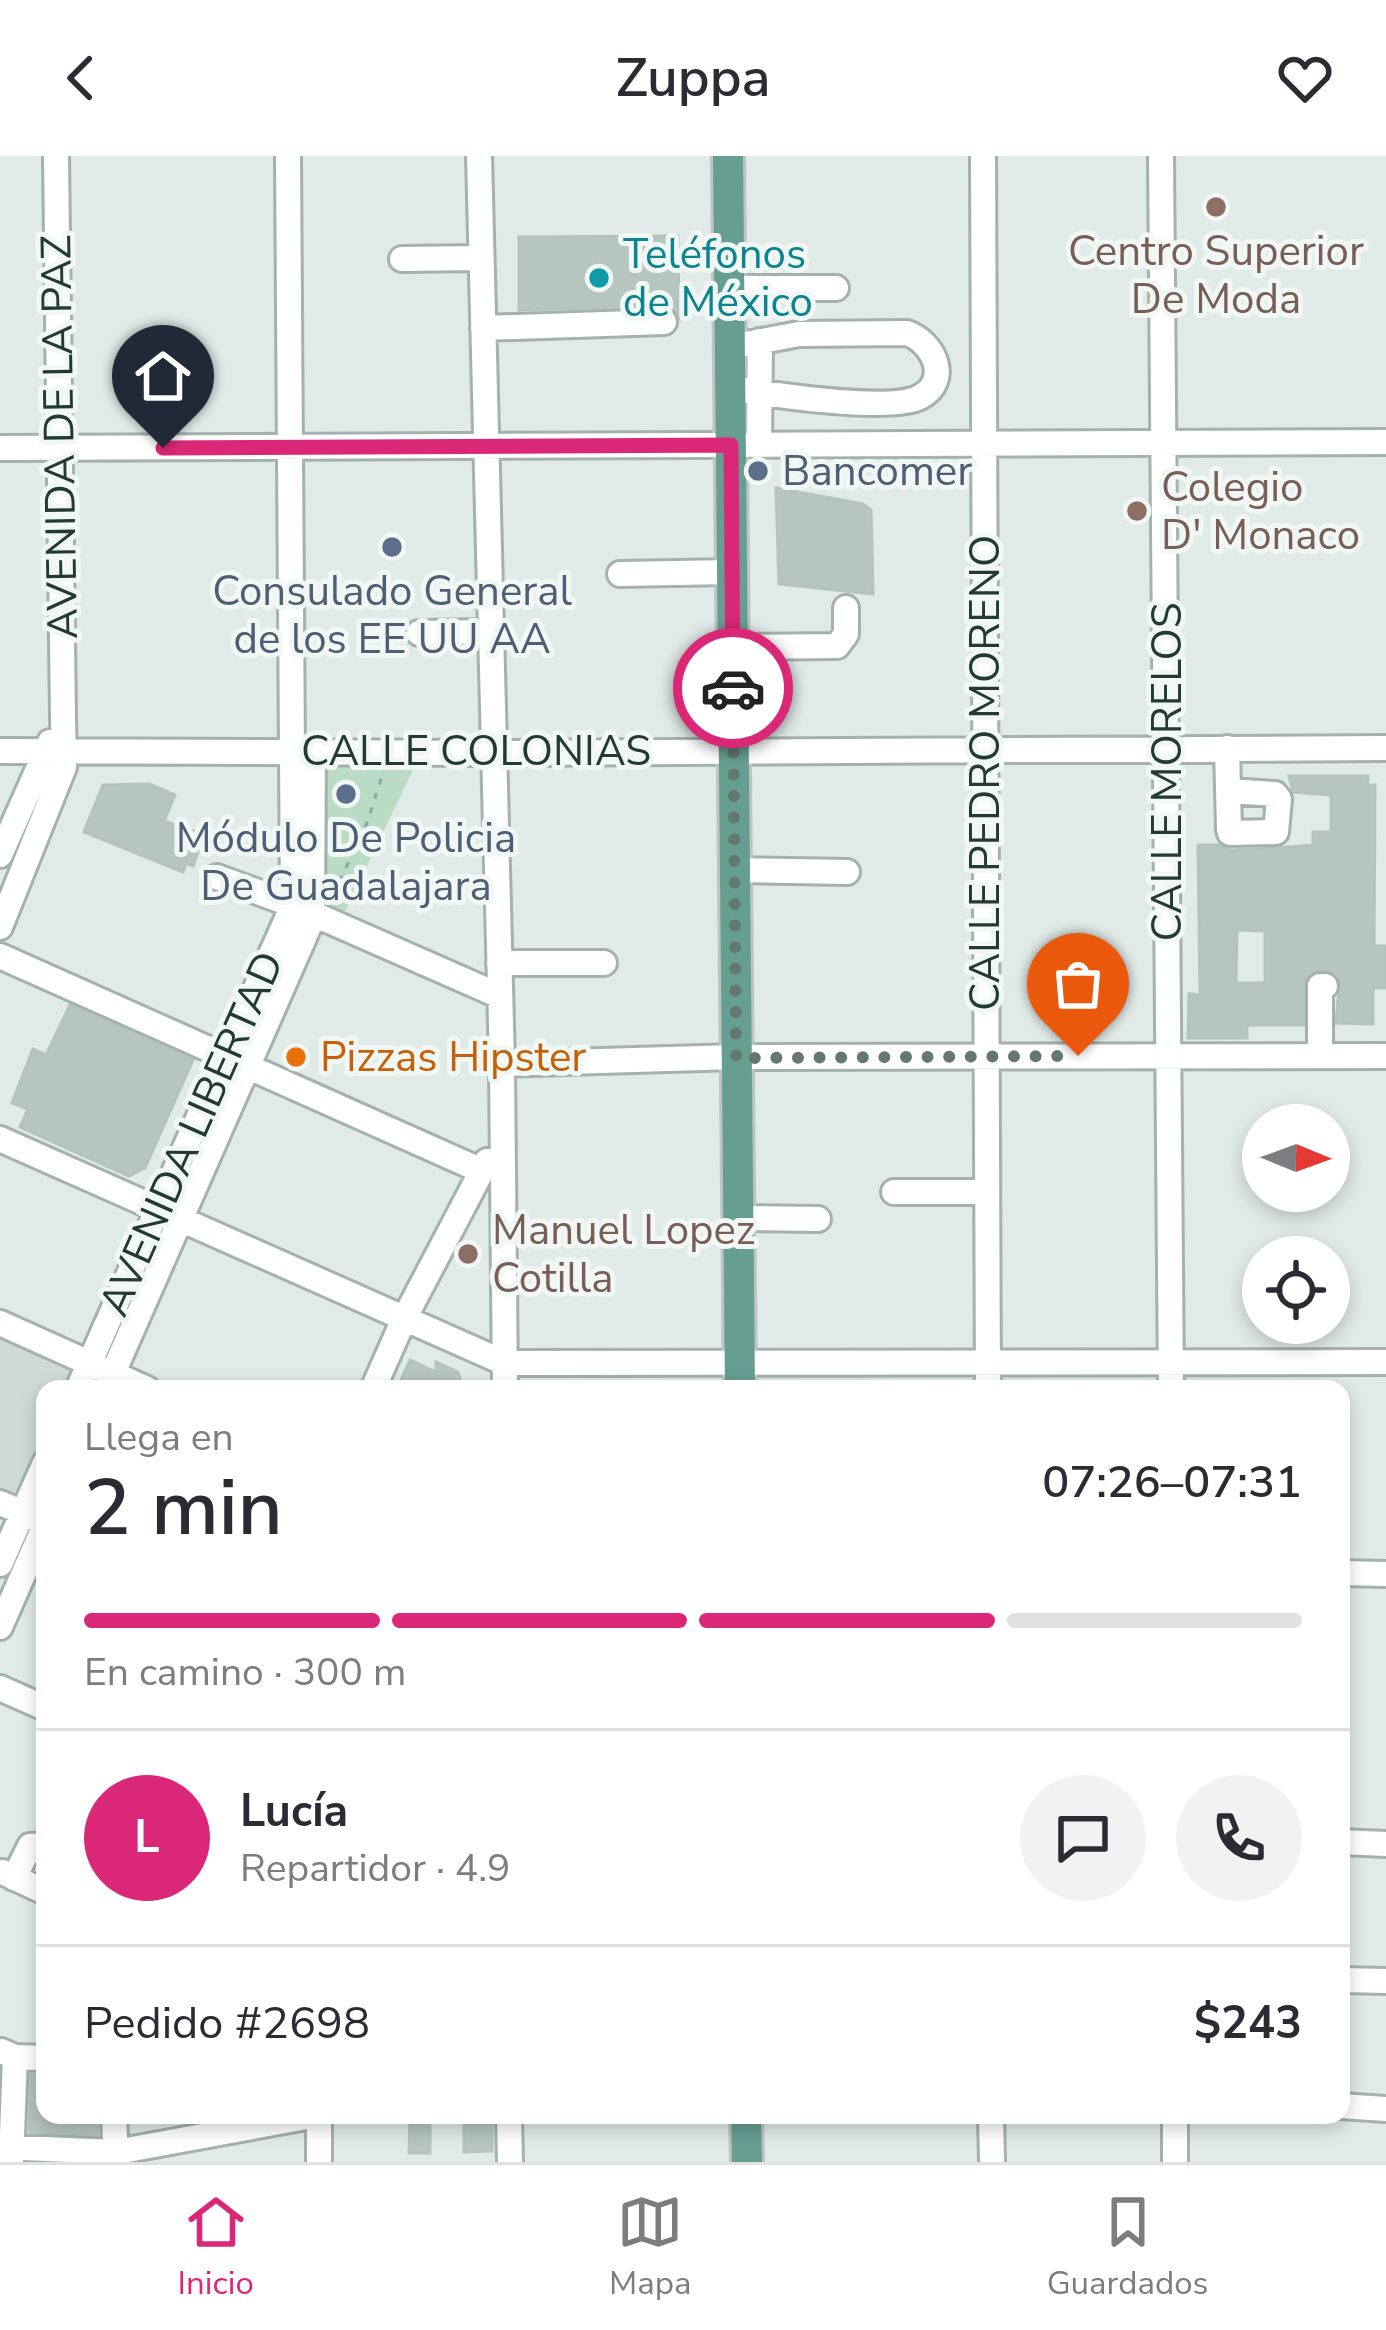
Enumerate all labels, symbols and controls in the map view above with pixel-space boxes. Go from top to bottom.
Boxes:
text: Zuppa [615,41,771,115]
icon: back [48,45,114,111]
icon: heart [1272,45,1338,111]
marker: Centro Superior De Moda [1203,194,1229,220]
place label: Centro Superior De Moda [1068,223,1364,328]
place label: Teléfonos de México [623,226,813,331]
street label: AVENIDA DE LA PAZ [28,235,92,639]
marker: Teléfonos de México [586,265,612,291]
pin [112,325,214,448]
icon: home [130,343,196,409]
place label: Bancomer [782,443,972,500]
marker: Bancomer [745,458,771,484]
place label: Colegio D' Monaco [1161,459,1360,564]
marker: Colegio D' Monaco [1124,498,1150,524]
marker: Consulado General de los EE UU AA [379,534,405,560]
street label: CALLE PEDRO MORENO [957,535,1014,1011]
place label: Consulado General de los EE UU AA [212,563,572,668]
street label: CALLE MORELOS [1139,602,1196,942]
courier [673,628,793,748]
icon: car [700,655,766,721]
street label: CALLE COLONIAS [301,723,651,780]
marker: Módulo De Policia De Guadalajara [333,781,359,807]
place label: Módulo De Policia De Guadalajara [176,810,516,915]
pin [1027,933,1129,1056]
street label: AVENIDA LIBERTAD [86,943,298,1325]
icon: bag [1045,951,1111,1017]
place label: Pizzas Hipster [320,1029,586,1086]
marker: Pizzas Hipster [283,1044,309,1070]
north arrow [1242,1104,1350,1212]
map controls [1242,1104,1350,1344]
place label: Manuel Lopez Cotilla [492,1202,755,1307]
button: locate [1242,1236,1350,1344]
marker: Manuel Lopez Cotilla [455,1241,481,1267]
text: Llega en [84,1411,234,1464]
text: 07:26–07:31 [1042,1452,1302,1513]
text: 2 min [84,1455,283,1562]
text: En camino · 300 m [84,1646,406,1699]
button: chat [1020,1775,1146,1901]
button: phone [1176,1775,1302,1901]
text: Lucía [240,1781,348,1842]
text: L [134,1807,160,1868]
text: Repartidor · 4.9 [240,1842,511,1895]
text: Pedido #2698 [84,1993,370,2054]
text: $243 [1194,1993,1302,2054]
tab: Inicio [178,2189,254,2306]
tab: Mapa [609,2189,691,2306]
tab: Guardados [1047,2189,1208,2306]

